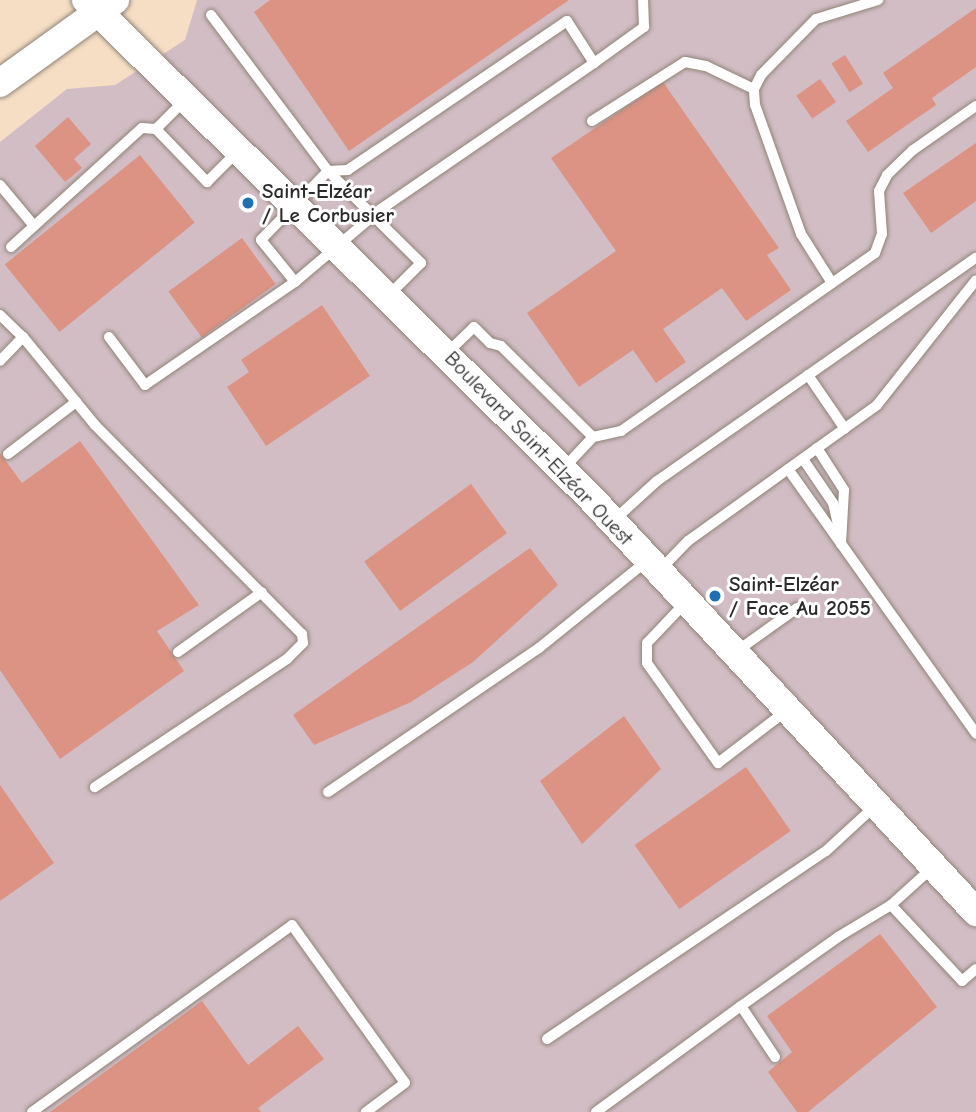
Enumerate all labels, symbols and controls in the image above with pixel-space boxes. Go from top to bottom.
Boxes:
place label: Saint-Elzéar / Le Corbusier [262,178,394,228]
marker: Saint-Elzéar / Le Corbusier [240,195,256,211]
street label: Boulevard Saint-Elzéar Ouest [439,346,639,550]
place label: Saint-Elzéar / Face Au 2055 [729,571,871,621]
marker: Saint-Elzéar / Face Au 2055 [707,588,723,604]

